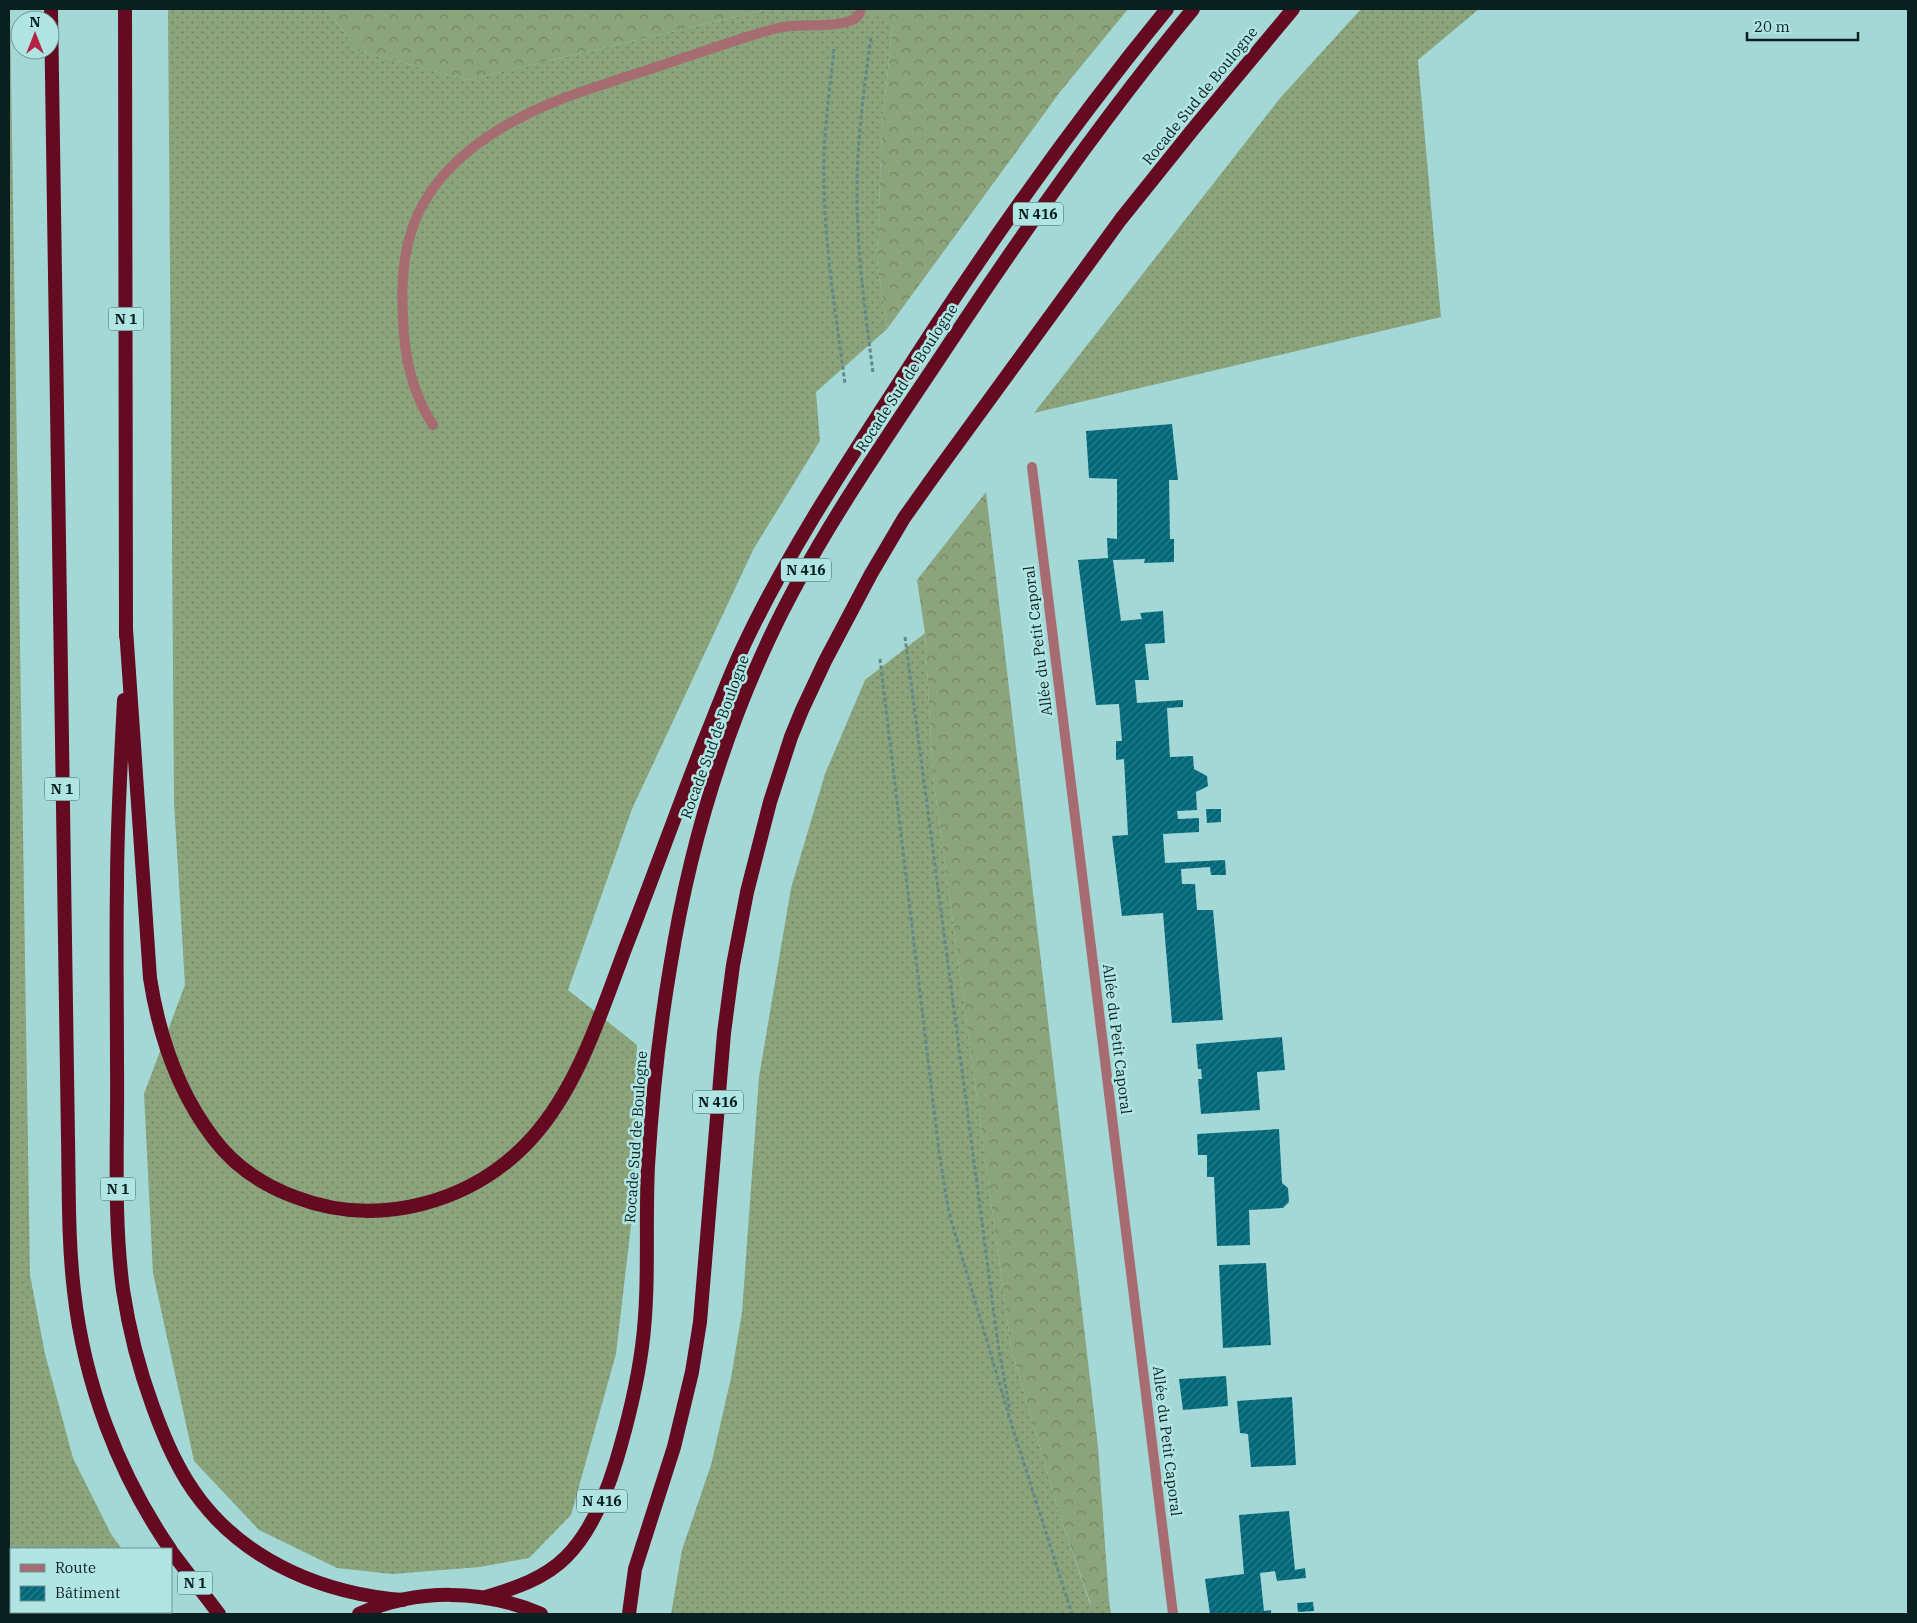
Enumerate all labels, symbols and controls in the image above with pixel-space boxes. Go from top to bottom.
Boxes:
north arrow [10,10,60,60]
scale bar [1747,10,1858,42]
text: N [29,13,41,31]
text: 20 m [1754,17,1790,36]
street label: Rocade Sud de Boulogne [1138,23,1261,169]
road number: N 416 [1013,202,1063,225]
street label: Rocade Sud de Boulogne [852,300,962,455]
road number: N 1 [108,308,144,330]
road number: N 416 [781,558,831,582]
street label: Allée du Petit Caporal [1019,565,1056,717]
street label: Rocade Sud de Boulogne [676,652,753,821]
road number: N 1 [44,778,80,801]
street label: Allée du Petit Caporal [1099,963,1136,1115]
street label: Rocade Sud de Boulogne [620,1050,651,1224]
road number: N 416 [693,1090,743,1114]
road number: N 1 [100,1178,136,1200]
street label: Allée du Petit Caporal [1149,1365,1186,1517]
road number: N 416 [577,1490,627,1512]
legend [10,1548,172,1613]
text: Route [55,1558,96,1577]
road number: N 1 [178,1572,212,1595]
text: Bâtiment [55,1583,120,1602]

